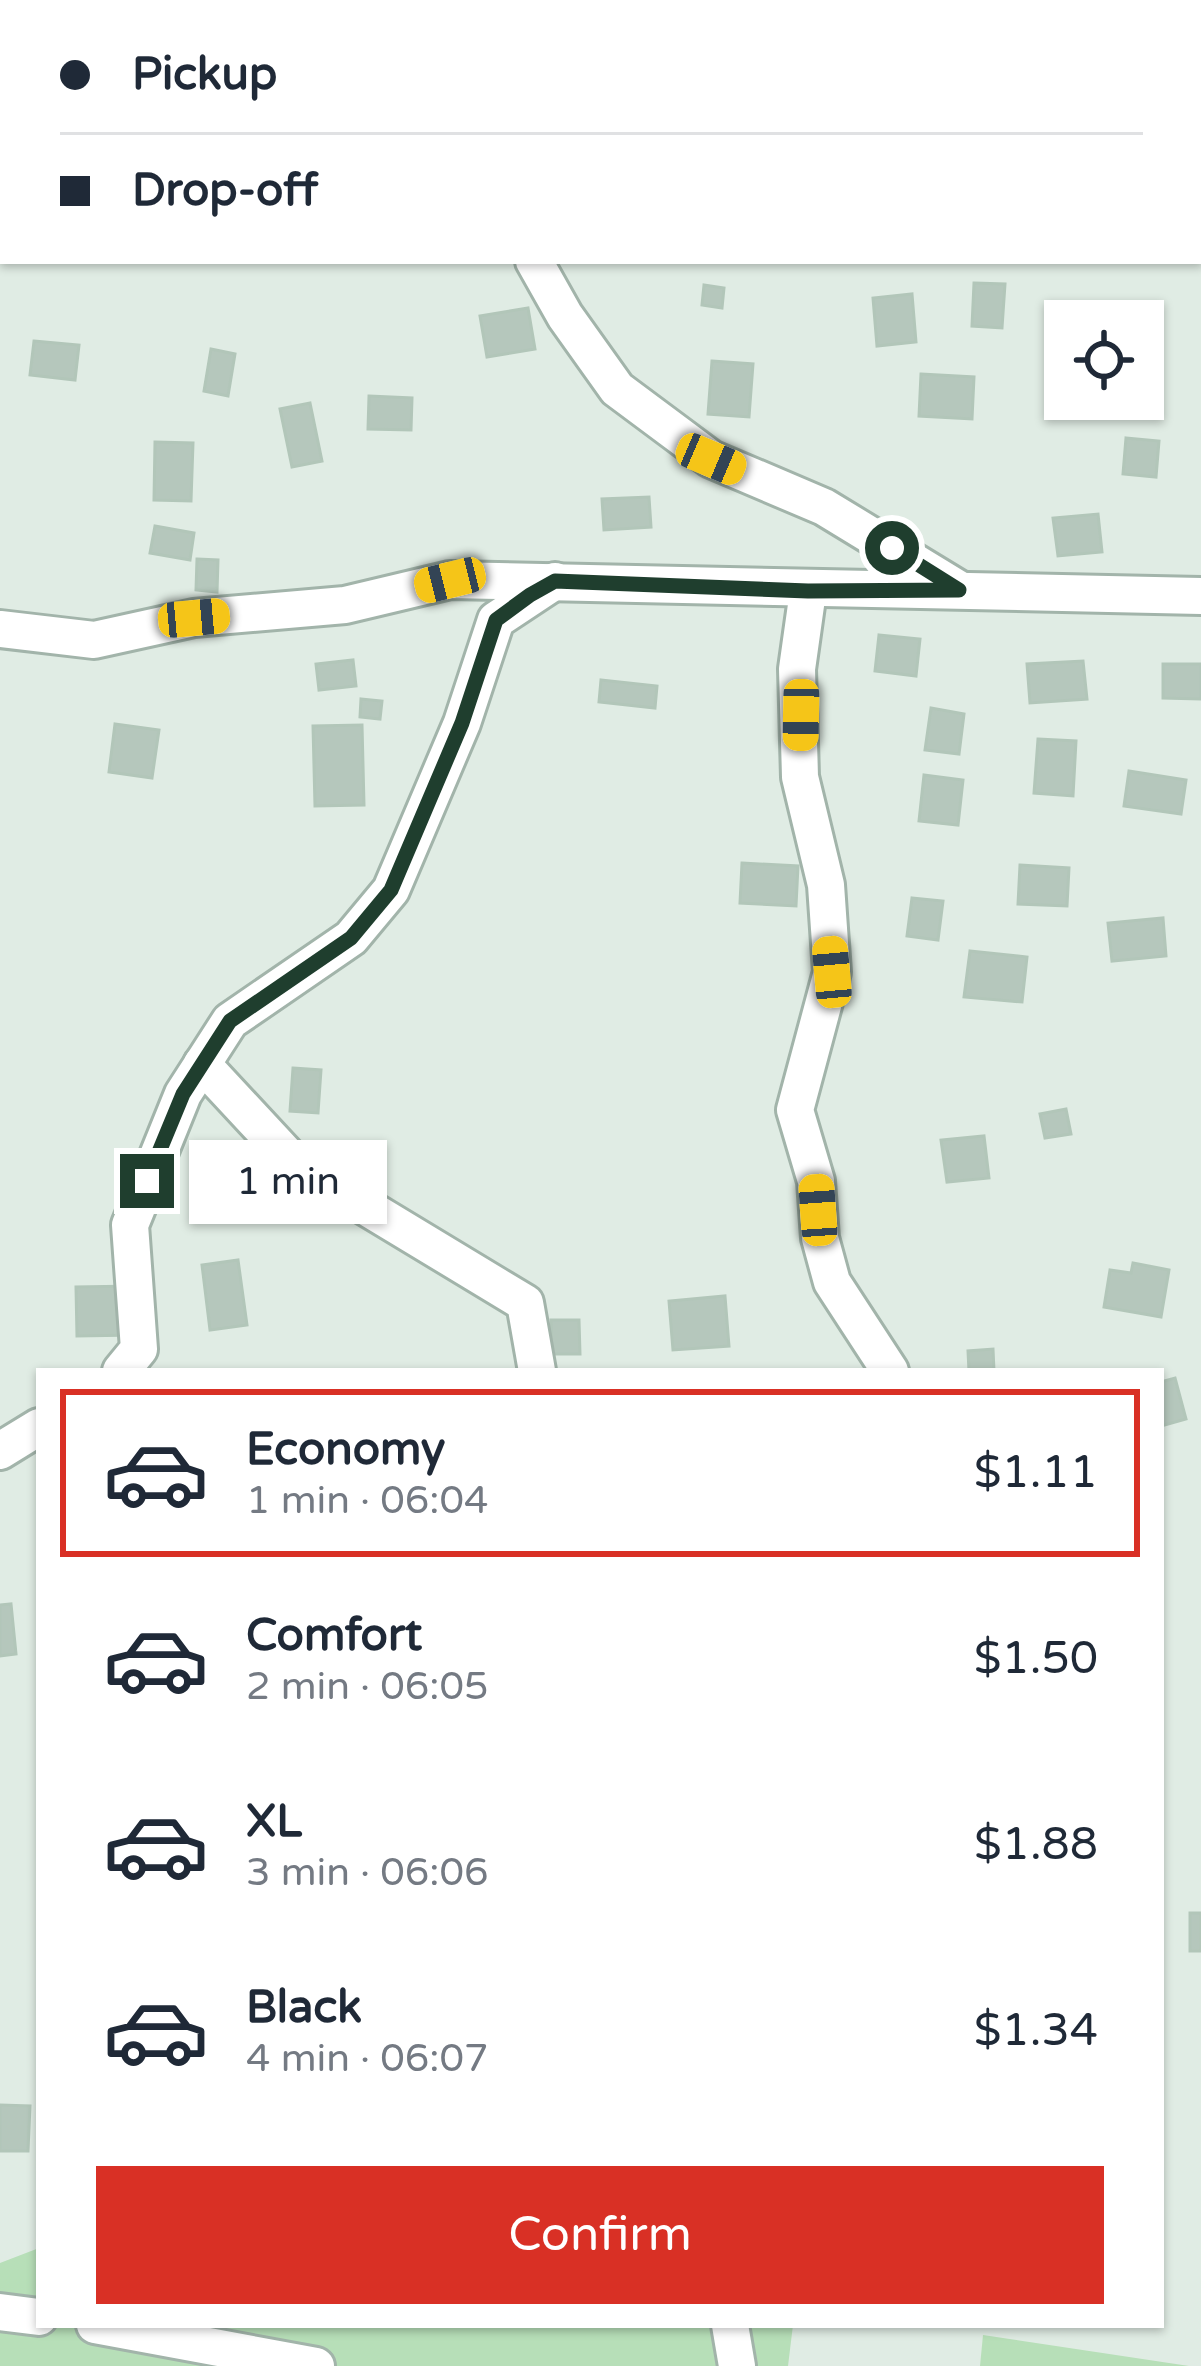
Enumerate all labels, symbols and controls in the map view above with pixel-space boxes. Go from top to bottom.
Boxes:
text: Pickup [132,48,277,102]
text: Drop-off [132,164,318,218]
map controls [1044,300,1164,420]
button: locate [1044,300,1164,420]
car [671,428,751,490]
route start [865,521,919,575]
car [411,554,489,606]
car [157,597,231,639]
car [782,679,820,751]
car [811,935,853,1009]
callout: 1 min [189,1139,387,1223]
route end [120,1154,174,1208]
text: 1 min [236,1158,340,1205]
car [798,1173,838,1247]
icon: car [102,1419,210,1527]
text: Economy [246,1423,445,1477]
text: $1.11 [974,1446,1098,1500]
text: 1 min · 06:04 [246,1477,488,1524]
icon: car [102,1605,210,1713]
text: Comfort [246,1609,422,1663]
text: $1.50 [974,1632,1098,1686]
text: 2 min · 06:05 [246,1663,488,1710]
icon: car [102,1791,210,1899]
text: XL [246,1795,302,1849]
text: $1.88 [974,1818,1098,1872]
text: 3 min · 06:06 [246,1849,488,1896]
icon: car [102,1977,210,2085]
text: Black [246,1981,362,2035]
text: $1.34 [974,2004,1098,2058]
text: 4 min · 06:07 [246,2035,488,2082]
button: Confirm [96,2166,1104,2304]

